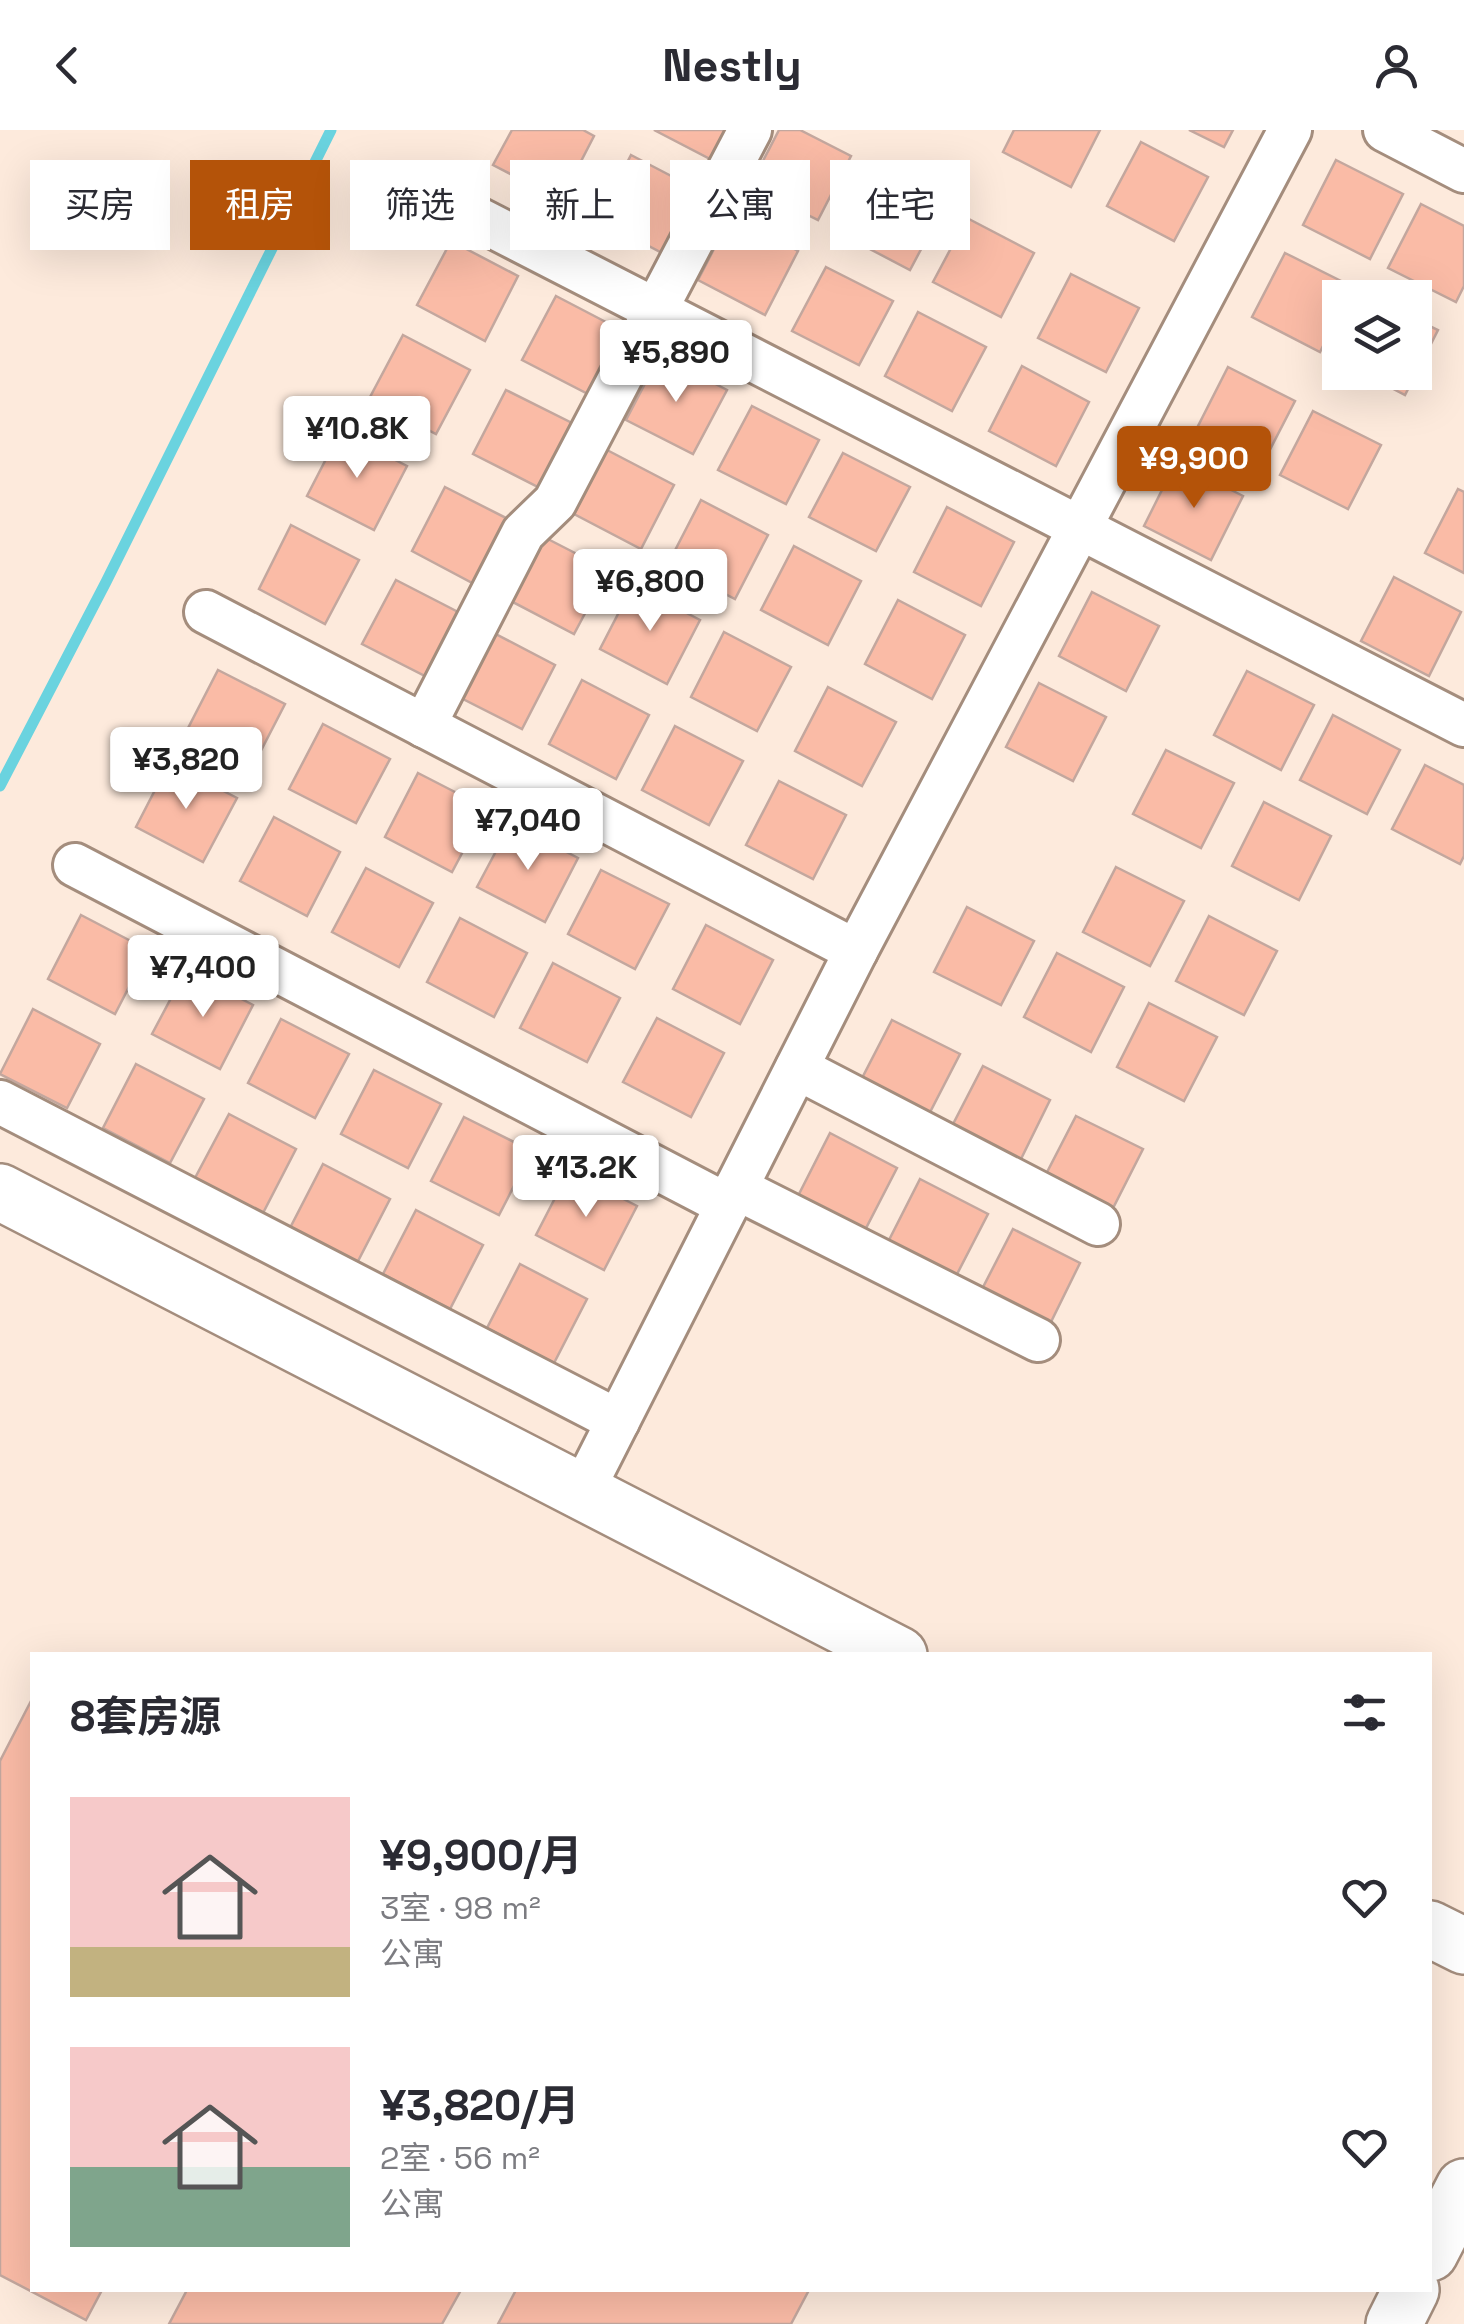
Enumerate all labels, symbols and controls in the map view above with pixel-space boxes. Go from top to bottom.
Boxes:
text: Nestly [662,37,802,94]
icon: back [40,38,95,93]
icon: person [1369,38,1424,93]
chip: 买房 [30,160,170,250]
chip: 租房 [190,160,330,250]
chip: 筛选 [350,160,490,250]
chip: 新上 [510,160,650,250]
chip: 公寓 [670,160,810,250]
chip: 住宅 [830,160,970,250]
map controls [1322,280,1432,390]
button: layers [1322,280,1432,390]
pin: ¥5,890 [595,320,757,405]
text: ¥5,890 [622,332,730,372]
pin: ¥10.8K [276,396,438,481]
text: ¥10.8K [305,408,409,448]
pin: ¥9,900 [1113,426,1275,511]
text: ¥9,900 [1139,438,1249,478]
pin: ¥6,800 [569,549,731,634]
text: ¥6,800 [595,561,705,601]
pin: ¥3,820 [105,727,267,812]
text: ¥3,820 [132,739,240,779]
pin: ¥7,040 [447,788,609,873]
text: ¥7,040 [475,800,581,840]
pin: ¥7,400 [122,935,284,1020]
text: ¥7,400 [150,947,256,987]
pin: ¥13.2K [505,1135,667,1220]
text: ¥13.2K [535,1147,637,1187]
icon: filters [1337,1685,1392,1740]
text: 8套房源 [70,1690,221,1743]
text: ¥9,900/月 [380,1829,583,1882]
icon: home [150,1837,270,1957]
icon: heart [1337,1870,1392,1925]
text: 3室 · 98 m² [380,1888,541,1928]
text: 公寓 [380,1934,444,1974]
text: ¥3,820/月 [380,2079,580,2132]
icon: home [150,2087,270,2207]
icon: heart [1337,2120,1392,2175]
text: 2室 · 56 m² [380,2138,540,2178]
text: 公寓 [380,2184,444,2224]

